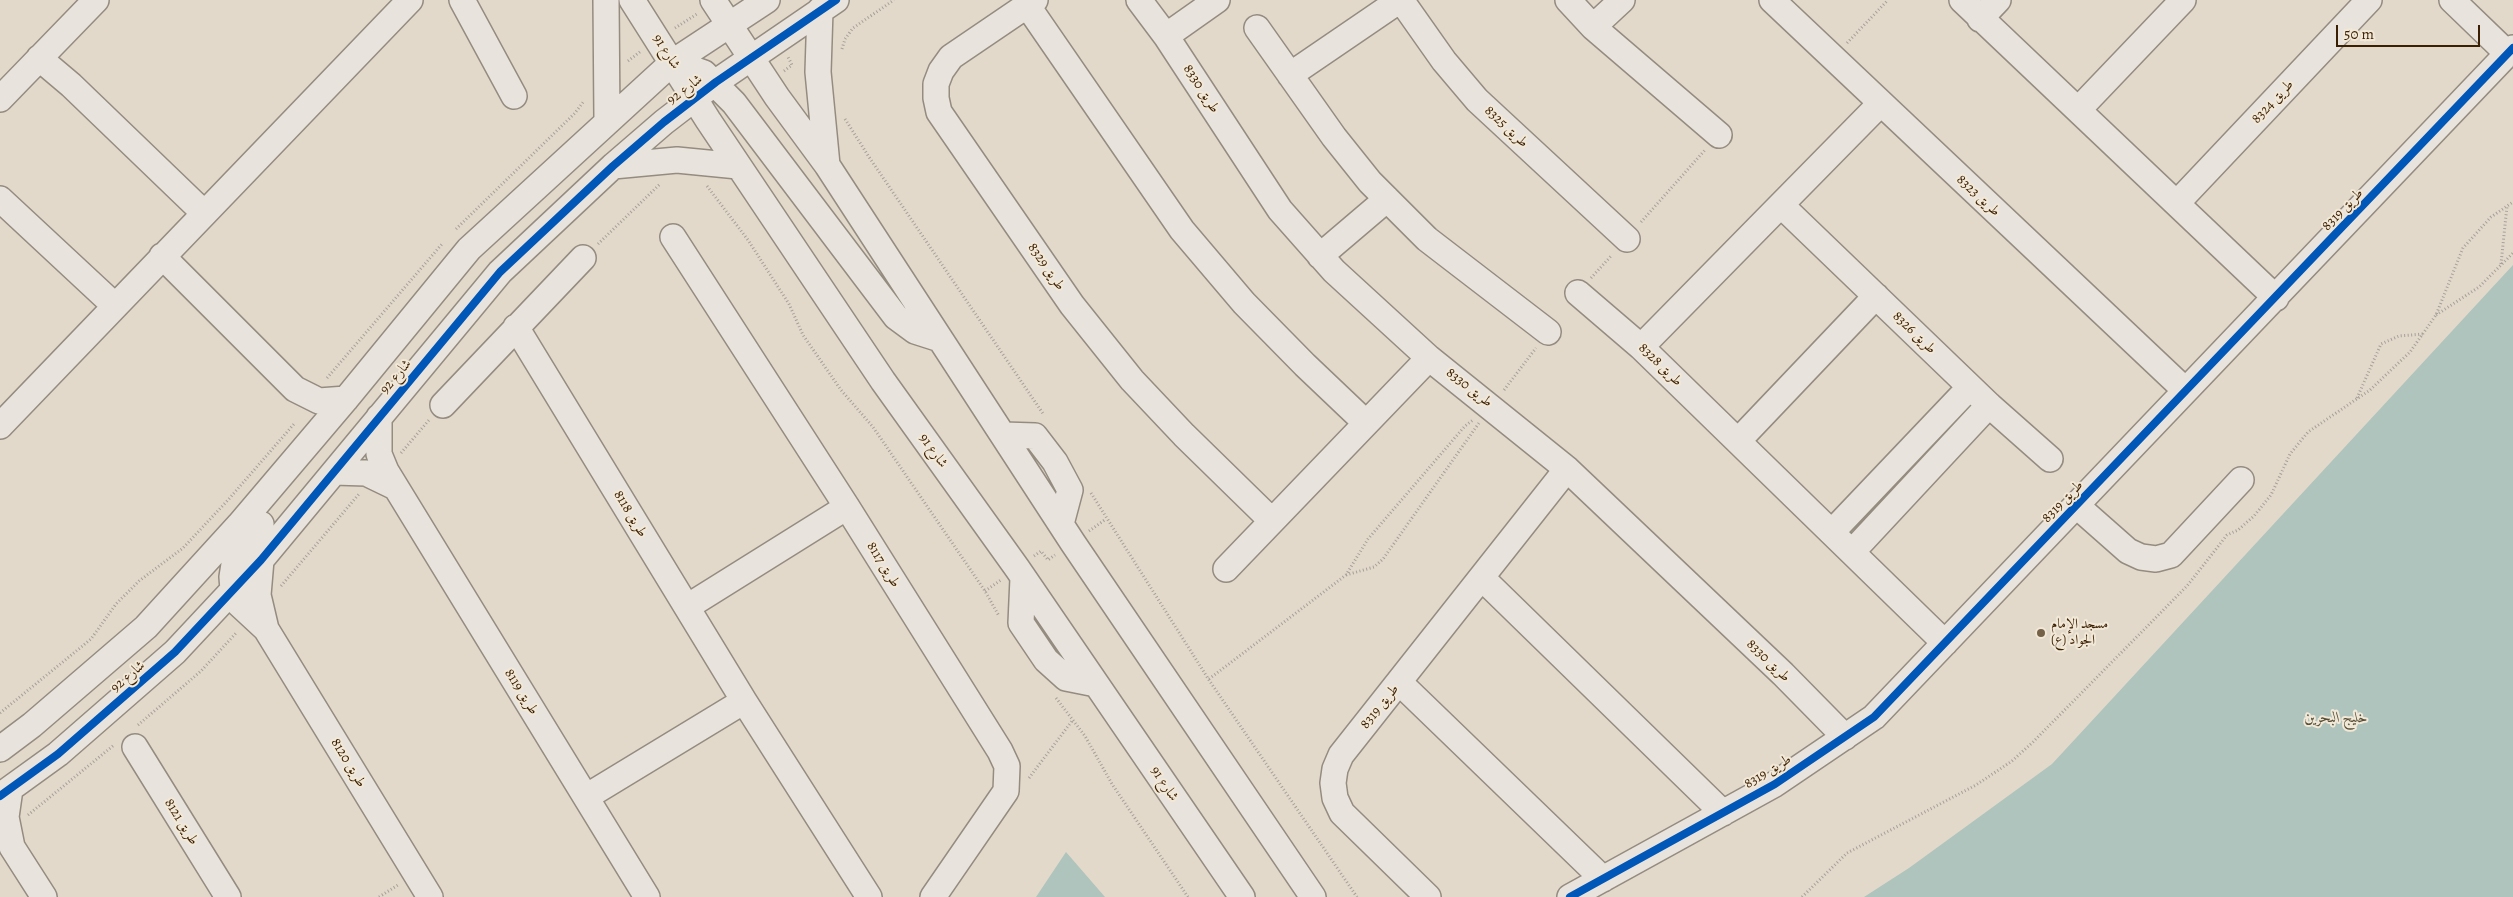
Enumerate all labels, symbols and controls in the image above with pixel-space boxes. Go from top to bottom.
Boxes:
scale bar [2338,15,2482,47]
text: 50 m [2344,24,2374,44]
street label: شارع 91 [649,31,683,73]
street label: طريق 8330 [1179,62,1223,116]
street label: شارع 92 [664,71,706,109]
street label: طريق 8324 [2248,77,2298,127]
street label: طريق 8325 [1481,103,1531,151]
street label: طريق 8323 [1953,172,2003,220]
street label: طريق 8319 [2319,185,2367,235]
street label: طريق 8329 [1024,240,1068,294]
street label: طريق 8326 [1889,308,1939,358]
street label: طريق 8328 [1635,340,1685,390]
street label: شارع 92 [377,356,415,398]
street label: طريق 8330 [1442,365,1496,411]
street label: شارع 91 [915,431,951,471]
street label: طريق 8319 [2039,477,2087,527]
street label: طريق 8118 [610,488,650,540]
street label: طريق 8117 [862,539,904,591]
place label: مسجد الإمام الجواد (ع) [2051,617,2108,650]
marker: مسجد الإمام الجواد (ع) [2035,627,2047,639]
street label: طريق 8330 [1743,636,1793,686]
street label: شارع 92 [107,658,149,696]
street label: طريق 8119 [500,666,542,718]
street label: طريق 8319 [1357,681,1403,733]
water label: خليج البحرين [2304,709,2368,727]
street label: طريق 8120 [327,736,369,790]
street label: طريق 8319 [1741,751,1795,793]
street label: شارع 91 [1146,763,1182,805]
street label: طريق 8121 [160,796,202,848]

